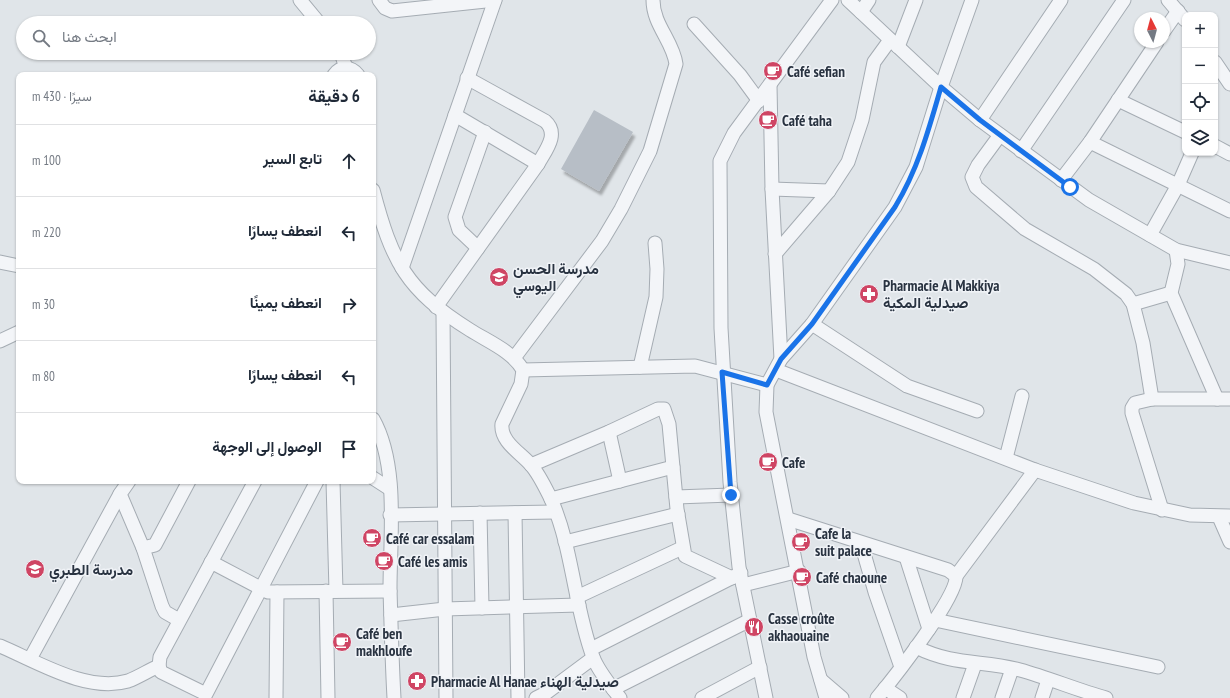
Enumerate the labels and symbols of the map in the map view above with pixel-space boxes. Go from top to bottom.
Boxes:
north arrow [1134,12,1170,48]
cafe icon: Café sefian [762,60,784,82]
place label: Café sefian [787,62,845,81]
cafe icon: Café taha [757,109,779,131]
place label: Café taha [782,111,832,130]
route start [1061,178,1079,196]
place label: مدرسة الحسن اليوسي [513,259,599,299]
school or university icon: مدرسة الحسن اليوسي [488,266,510,288]
place label: Pharmacie Al Makkiya صيدلية المكية [883,276,1000,312]
pharmacy icon: Pharmacie Al Makkiya صيدلية المكية [858,283,880,305]
cafe icon: Cafe [757,451,779,473]
place label: Cafe [782,453,805,472]
route end [722,486,740,504]
place label: Cafe la suit palace [815,524,872,560]
cafe icon: Café car essalam [361,527,383,549]
place label: Café car essalam [386,529,474,548]
cafe icon: Cafe la suit palace [790,531,812,553]
cafe icon: Café les amis [373,550,395,572]
place label: Café les amis [398,552,468,571]
school or university icon: مدرسة الطبري [24,558,46,580]
place label: مدرسة الطبري [49,560,133,583]
cafe icon: Café chaoune [791,566,813,588]
place label: Café chaoune [816,568,887,587]
place label: Casse croûte akhaouaine [768,609,835,645]
restaurant icon: Casse croûte akhaouaine [743,616,765,638]
place label: Café ben makhloufe [356,624,413,660]
cafe icon: Café ben makhloufe [331,631,353,653]
pharmacy icon: Pharmacie Al Hanae صيدلية الهناء [406,670,428,692]
place label: Pharmacie Al Hanae صيدلية الهناء [431,672,619,691]

